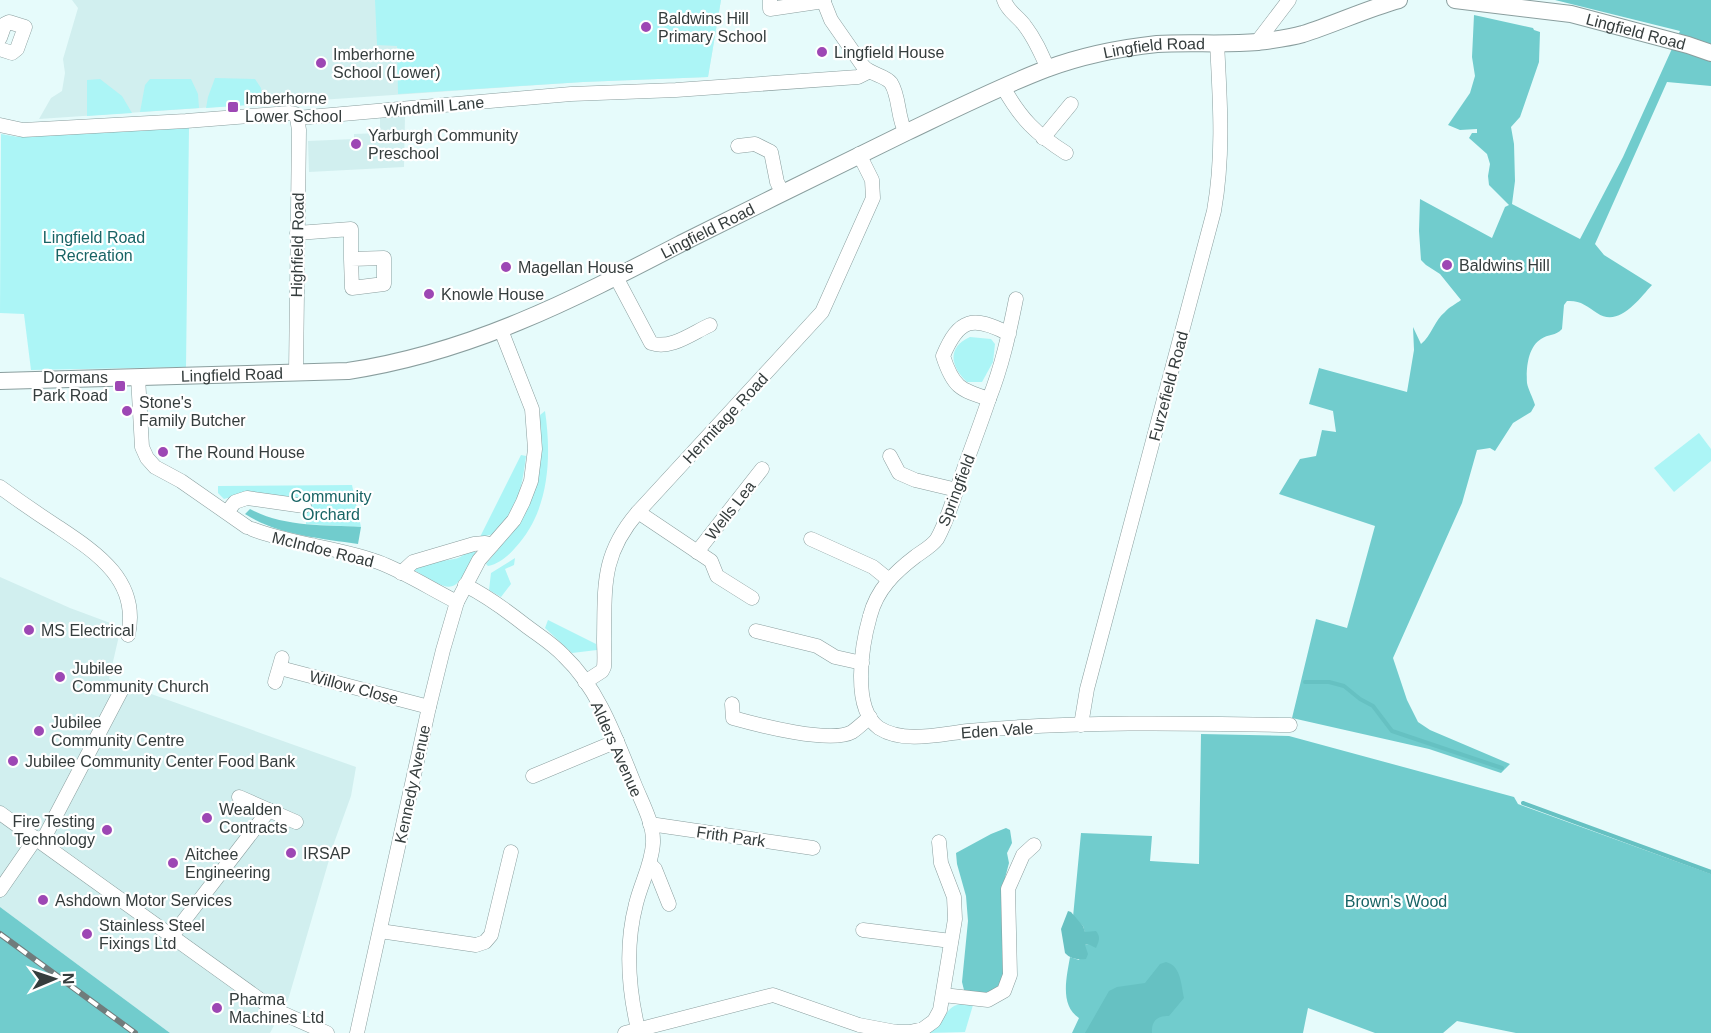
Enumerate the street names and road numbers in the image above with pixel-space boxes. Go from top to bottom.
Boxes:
street label: Lingfield Road [1584,10,1687,53]
street label: Lingfield Road [1102,35,1205,61]
street label: Windmill Lane [383,94,485,119]
street label: Highfield Road [288,192,307,298]
street label: Lingfield Road [658,200,757,262]
street label: Furzefield Road [1146,329,1191,443]
street label: Lingfield Road [180,365,283,385]
street label: Hermitage Road [679,370,771,467]
street label: Springfield [935,452,978,529]
street label: Wells Lea [702,477,759,543]
street label: McIndoe Road [270,529,375,570]
street label: Willow Close [307,667,400,708]
street label: Alders Avenue [588,699,645,800]
street label: Eden Vale [960,719,1034,742]
street label: Kennedy Avenue [392,723,433,845]
street label: Frith Park [695,823,767,850]

